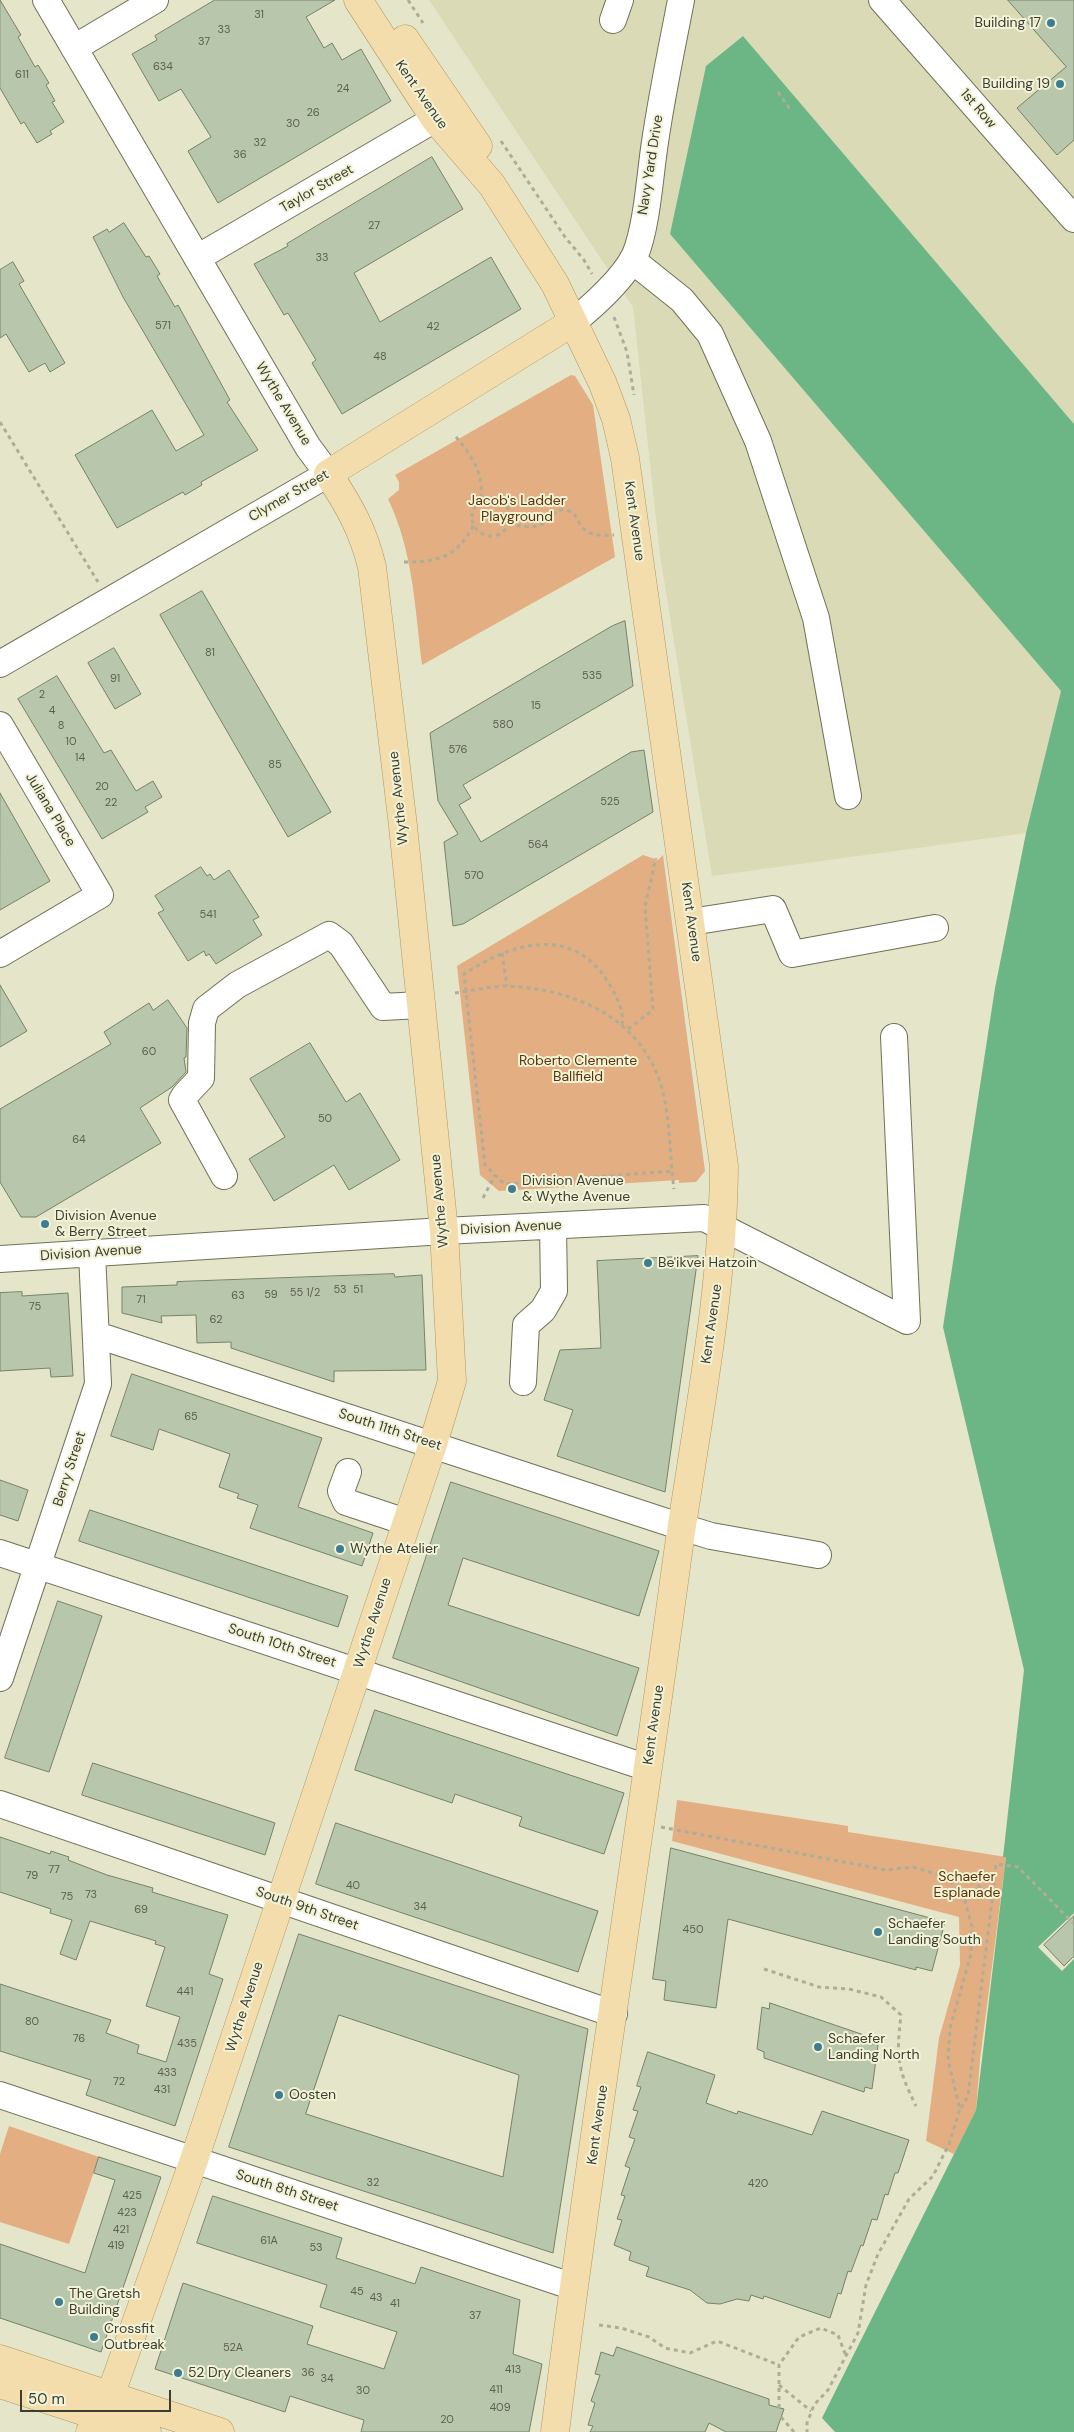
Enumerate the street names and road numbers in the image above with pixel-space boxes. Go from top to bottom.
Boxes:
street label: Kent Avenue [391,57,451,133]
street label: 1st Row [956,86,1000,132]
street label: Navy Yard Drive [635,114,667,216]
street label: Taylor Street [277,161,357,217]
street label: Wythe Avenue [252,359,314,449]
street label: Clymer Street [246,466,332,526]
street label: Kent Avenue [620,480,648,562]
street label: Wythe Avenue [386,750,412,846]
street label: Juliana Place [21,770,79,850]
street label: Kent Avenue [677,881,705,963]
street label: Wythe Avenue [428,1153,452,1249]
street label: Division Avenue [460,1217,562,1239]
street label: Division Avenue [40,1241,142,1265]
street label: Kent Avenue [698,1283,726,1365]
street label: South 11th Street [336,1405,444,1455]
street label: Berry Street [50,1429,90,1509]
street label: Wythe Avenue [350,1576,396,1670]
street label: South 10th Street [226,1621,338,1671]
street label: Kent Avenue [640,1684,668,1766]
street label: South 9th Street [253,1884,361,1934]
street label: Wythe Avenue [222,1960,268,2054]
street label: Kent Avenue [584,2084,612,2166]
street label: South 8th Street [233,2166,341,2216]

